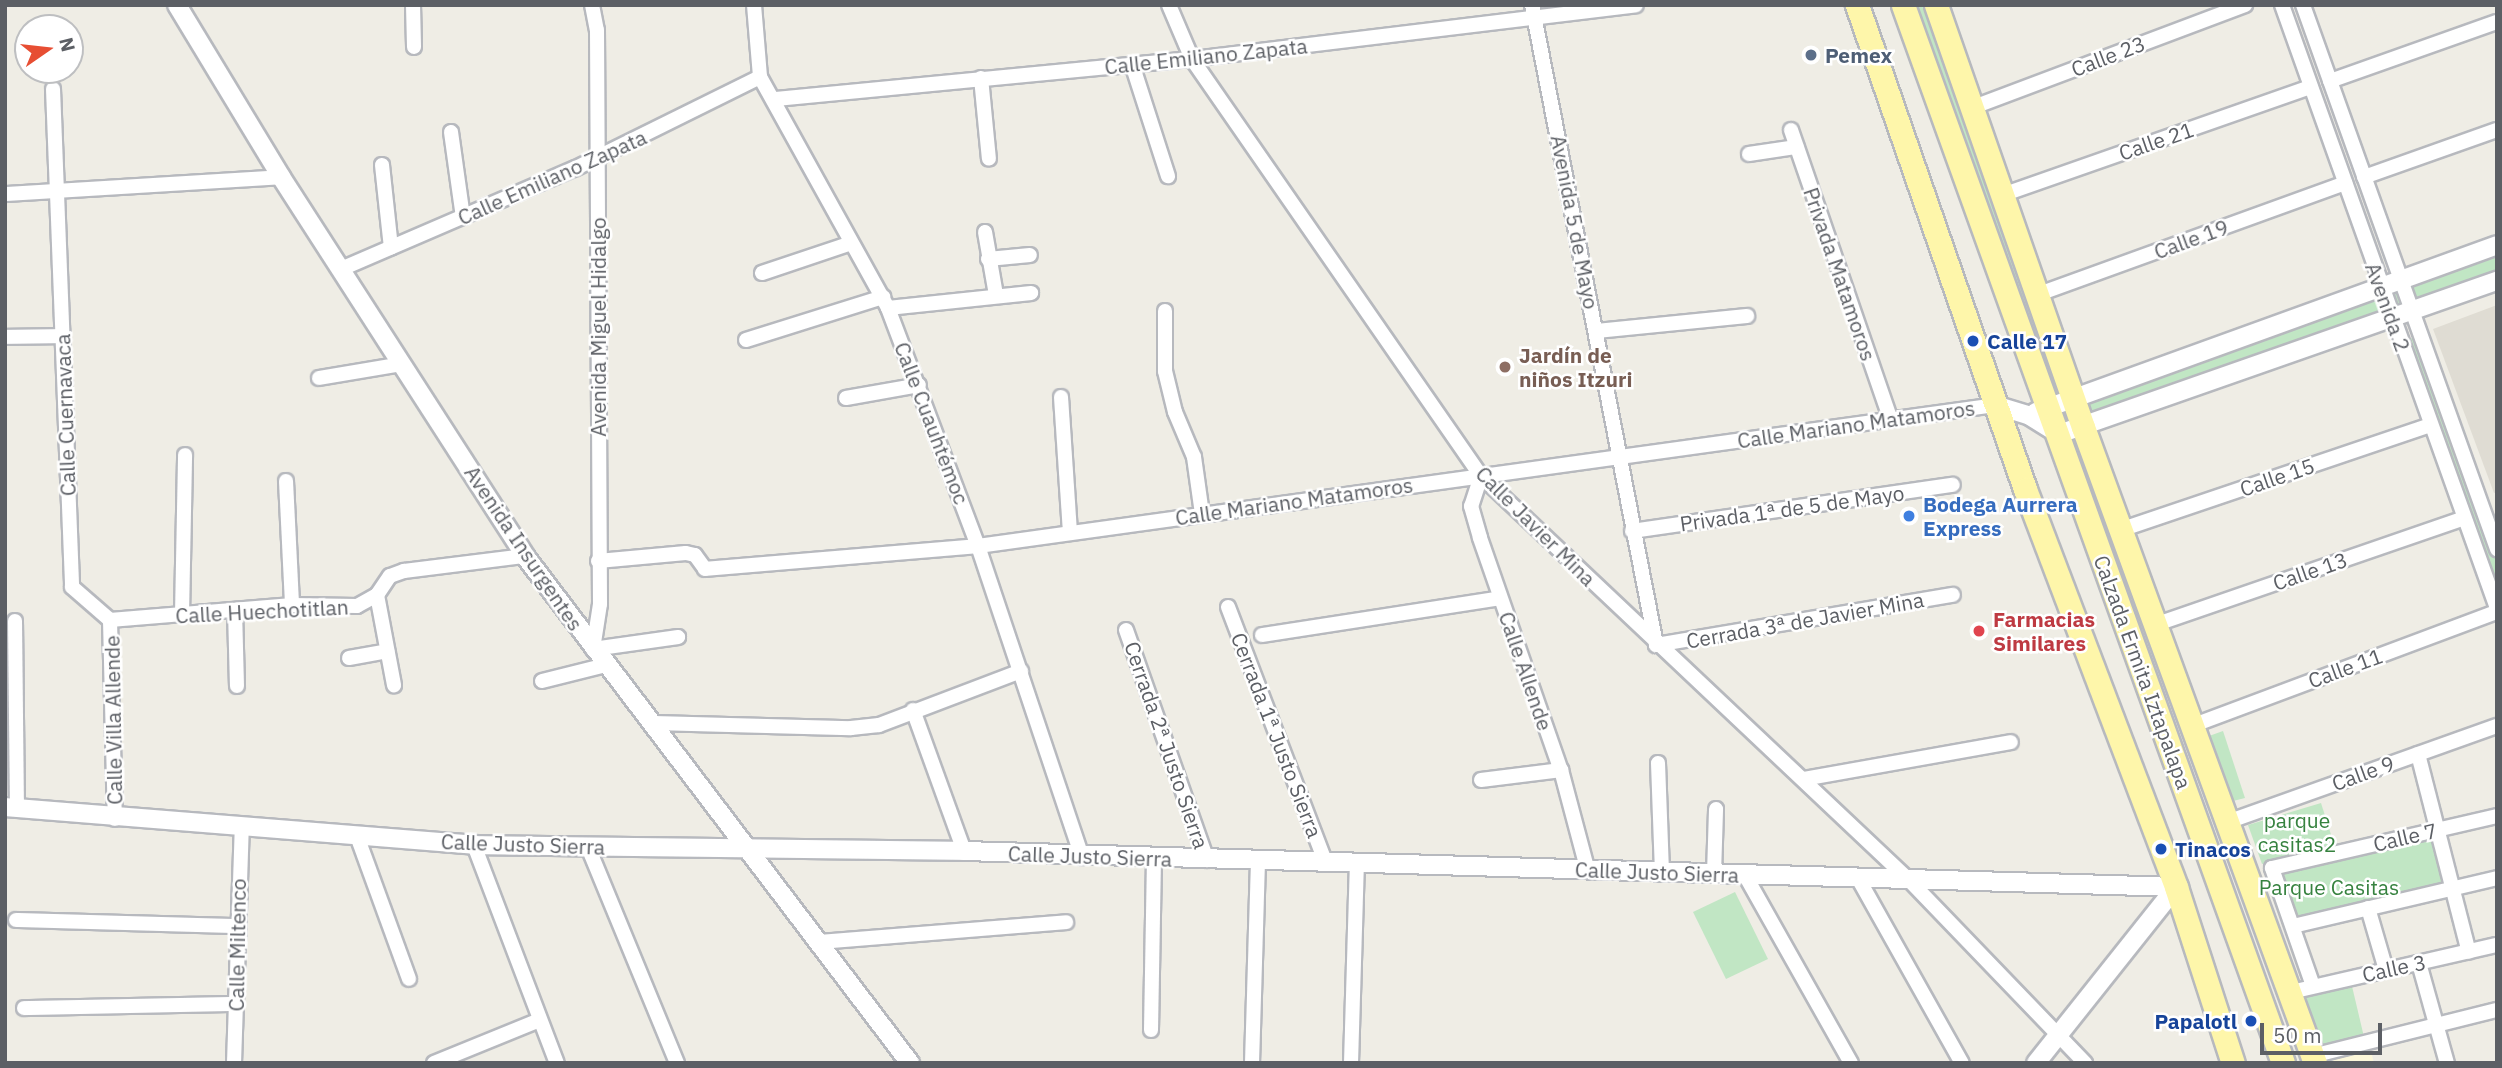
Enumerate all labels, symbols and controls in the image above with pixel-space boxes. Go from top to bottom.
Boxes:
north arrow [14,14,84,84]
street label: Calle 23 [2067,30,2149,82]
street label: Calle Emiliano Zapata [1103,33,1309,79]
text: N [54,35,81,54]
place label: Pemex [1825,42,1892,68]
marker: Pemex [1803,47,1819,63]
street label: Calle 21 [2115,117,2197,165]
street label: Calle Emiliano Zapata [454,124,650,230]
street label: Avenida 5 de Mayo [1546,133,1604,311]
street label: Privada Matamoros [1799,184,1881,364]
street label: Calle 19 [2150,214,2232,264]
street label: Avenida Miguel Hidalgo [585,217,611,437]
street label: Avenida 2 [2360,259,2416,355]
place label: Calle 17 [1987,328,2067,354]
street label: Calle Cuernavaca [50,333,80,497]
marker: Calle 17 [1965,333,1981,349]
street label: Calle Cuauhtémoc [889,338,975,508]
place label: Jardín de niños Itzuri [1519,342,1632,392]
marker: Jardín de niños Itzuri [1497,359,1513,375]
street label: Calle Mariano Matamoros [1736,395,1976,453]
street label: Calle 15 [2236,453,2318,501]
street label: Avenida Insurgentes [459,461,589,635]
street label: Calle Javier Mina [1471,461,1601,591]
street label: Calle Mariano Matamoros [1174,472,1414,530]
street label: Privada 1ª de 5 de Mayo [1678,480,1906,536]
place label: Bodega Aurrera Express [1923,491,2078,541]
marker: Bodega Aurrera Express [1901,508,1917,524]
street label: Calle 13 [2269,547,2351,595]
street label: Calzada Ermita Iztapalapa [2089,552,2197,792]
street label: Cerrada 3ª de Javier Mina [1684,587,1926,653]
street label: Calle Huechotitlan [175,594,349,628]
place label: Farmacias Similares [1993,606,2095,656]
street label: Calle Allende [1494,608,1558,734]
marker: Farmacias Similares [1971,623,1987,639]
street label: Cerrada 1ª Justo Sierra [1226,629,1328,841]
street label: Calle Villa Allende [99,635,127,805]
street label: Cerrada 2ª Justo Sierra [1120,638,1214,852]
street label: Calle 11 [2304,643,2386,693]
street label: Calle 9 [2328,750,2398,796]
park label: parque casitas2 [2258,807,2336,857]
street label: Calle 7 [2371,817,2439,857]
street label: Calle Justo Sierra [440,829,606,859]
place label: Tinacos [2175,836,2251,862]
street label: Calle Justo Sierra [1007,841,1173,871]
marker: Tinacos [2153,841,2169,857]
street label: Calle Justo Sierra [1574,857,1740,887]
park label: Parque Casitas [2259,874,2399,900]
street label: Calle Miltenco [223,878,251,1012]
street label: Calle 3 [2360,949,2428,987]
place label: Papalotl [2154,1008,2237,1034]
scale bar [2264,1009,2386,1052]
marker: Papalotl [2243,1013,2259,1029]
text: 50 m [2273,1021,2322,1049]

